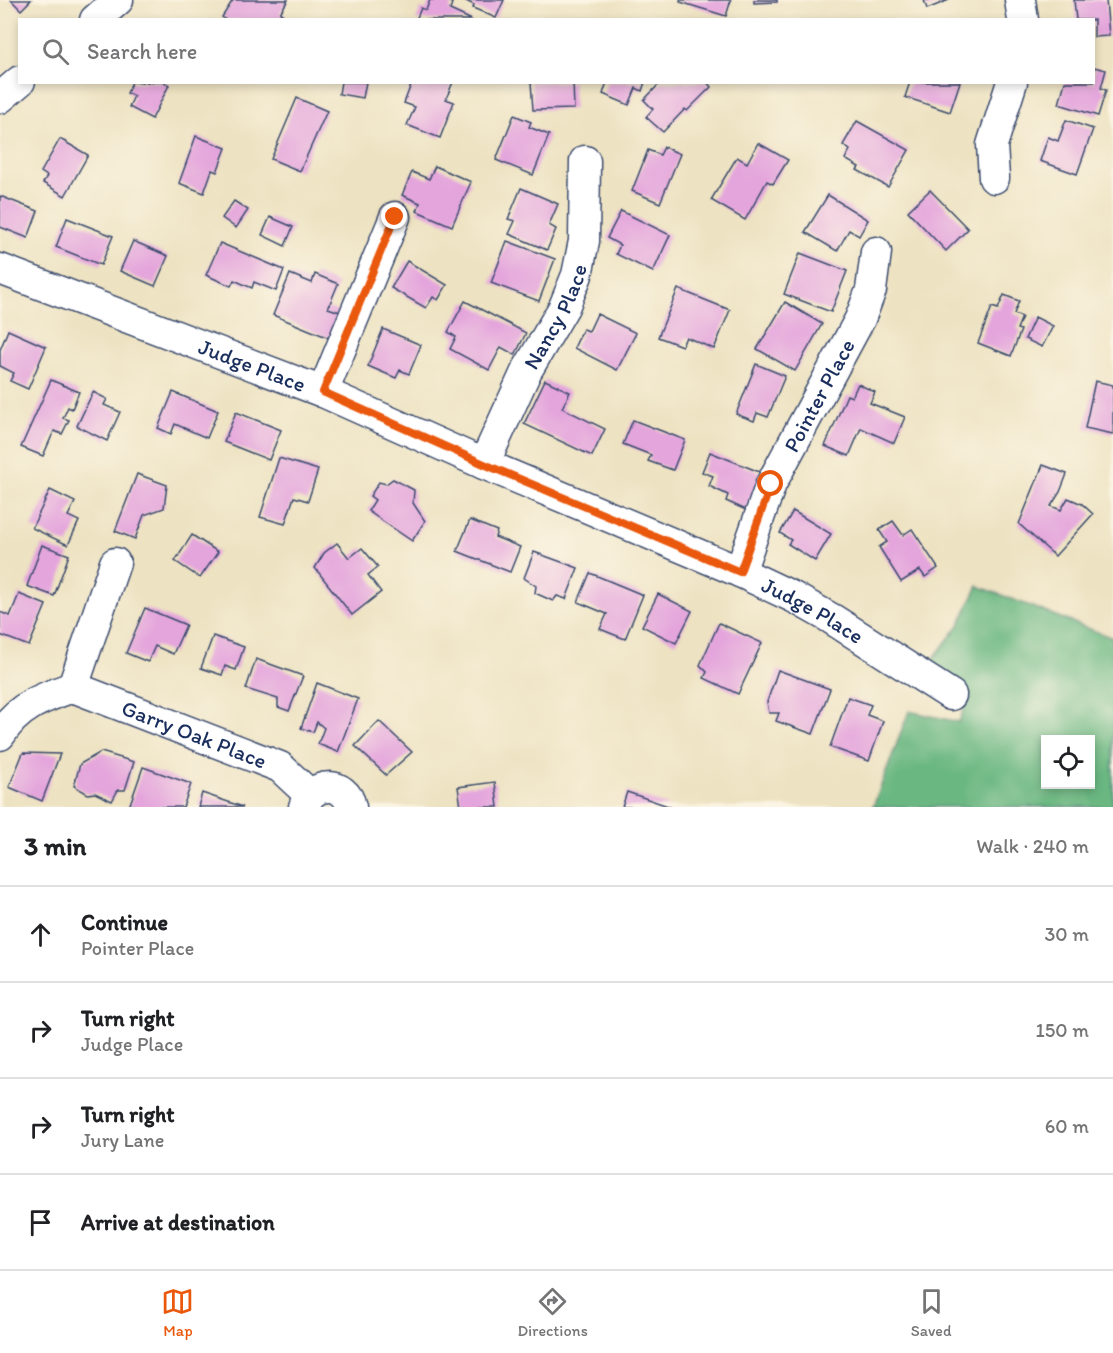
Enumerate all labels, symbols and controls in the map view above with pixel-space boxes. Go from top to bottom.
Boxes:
search box [18,18,1095,84]
icon: search [39,35,72,68]
text: Search here [87,38,197,65]
route end [381,203,407,229]
street label: Nancy Place [517,262,592,374]
street label: Judge Place [195,332,310,398]
street label: Pointer Place [777,334,860,457]
route start [757,470,783,496]
street label: Judge Place [758,571,869,649]
street label: Garry Oak Place [118,694,271,774]
map controls [1041,735,1095,789]
button: locate [1041,735,1095,789]
text: 3 min [24,830,86,862]
text: Walk · 240 m [976,834,1089,858]
text: Continue [81,909,168,936]
icon: ahead [24,918,57,951]
text: 30 m [1044,922,1089,946]
text: Pointer Place [81,936,194,960]
text: Turn right [81,1005,175,1032]
icon: right [24,1014,57,1047]
text: 150 m [1036,1018,1089,1042]
text: Judge Place [81,1032,183,1056]
text: Turn right [81,1101,175,1128]
icon: right [24,1110,57,1143]
text: 60 m [1045,1114,1089,1138]
text: Jury Lane [81,1128,164,1152]
icon: arrive [24,1206,57,1239]
text: Arrive at destination [81,1209,275,1236]
tab: Map [161,1285,194,1340]
tab: Directions [517,1285,588,1340]
tab: Saved [911,1285,952,1340]

